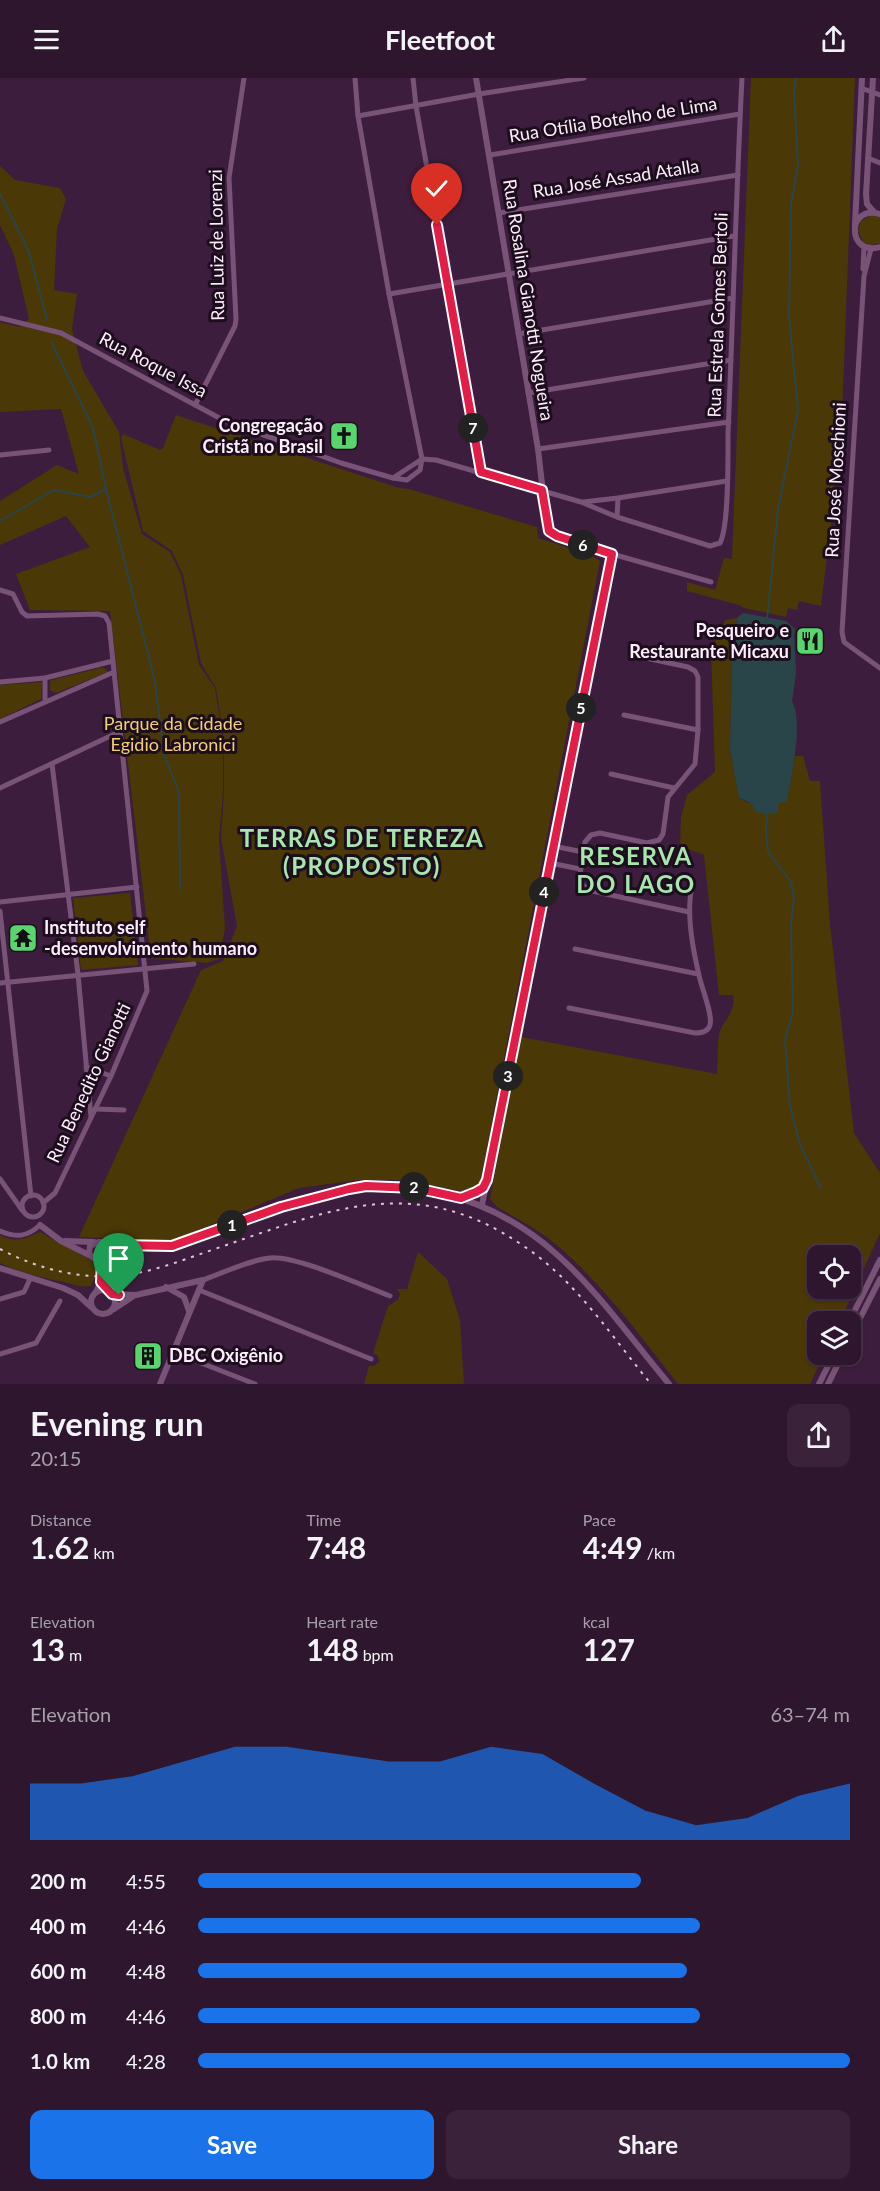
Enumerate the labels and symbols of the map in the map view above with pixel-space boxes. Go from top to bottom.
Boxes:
street label: Rua Otília Botelho de Lima [507,92,719,146]
street label: Rua José Assad Atalla [531,154,701,202]
pin [411,163,462,225]
street label: Rua Luiz de Lorenzi [204,169,228,321]
street label: Rua Rosalina Gianotti Nogueira [499,177,559,422]
street label: Rua Estrela Gomes Bertoli [702,212,732,418]
street label: Rua Roque Issa [96,326,211,402]
street label: Rua José Moschioni [820,402,850,558]
pin: 7 [458,413,488,443]
place label: Congregação Cristã no Brasil [202,414,323,457]
church icon: Congregação Cristã no Brasil [328,420,360,452]
pin: 6 [568,530,598,560]
place label: Pesqueiro e Restaurante Micaxu [629,619,789,662]
restaurant icon: Pesqueiro e Restaurante Micaxu [794,625,826,657]
pin: 5 [566,693,596,723]
park label: Parque da Cidade Egidio Labronici [104,712,242,755]
district label: TERRAS DE TEREZA (PROPOSTO) [240,823,484,880]
district label: RESERVA DO LAGO [576,841,696,898]
pin: 4 [529,877,559,907]
place label: Instituto self -desenvolvimento humano [44,916,257,959]
temple icon: Instituto self -desenvolvimento humano [7,922,39,954]
street label: Rua Benedito Gianotti [41,999,135,1166]
pin: 3 [493,1061,523,1091]
pin: 2 [399,1172,429,1202]
pin: 1 [217,1210,247,1240]
pin [93,1233,144,1295]
building icon: DBC Oxigênio [132,1340,164,1372]
place label: DBC Oxigênio [169,1344,283,1366]

